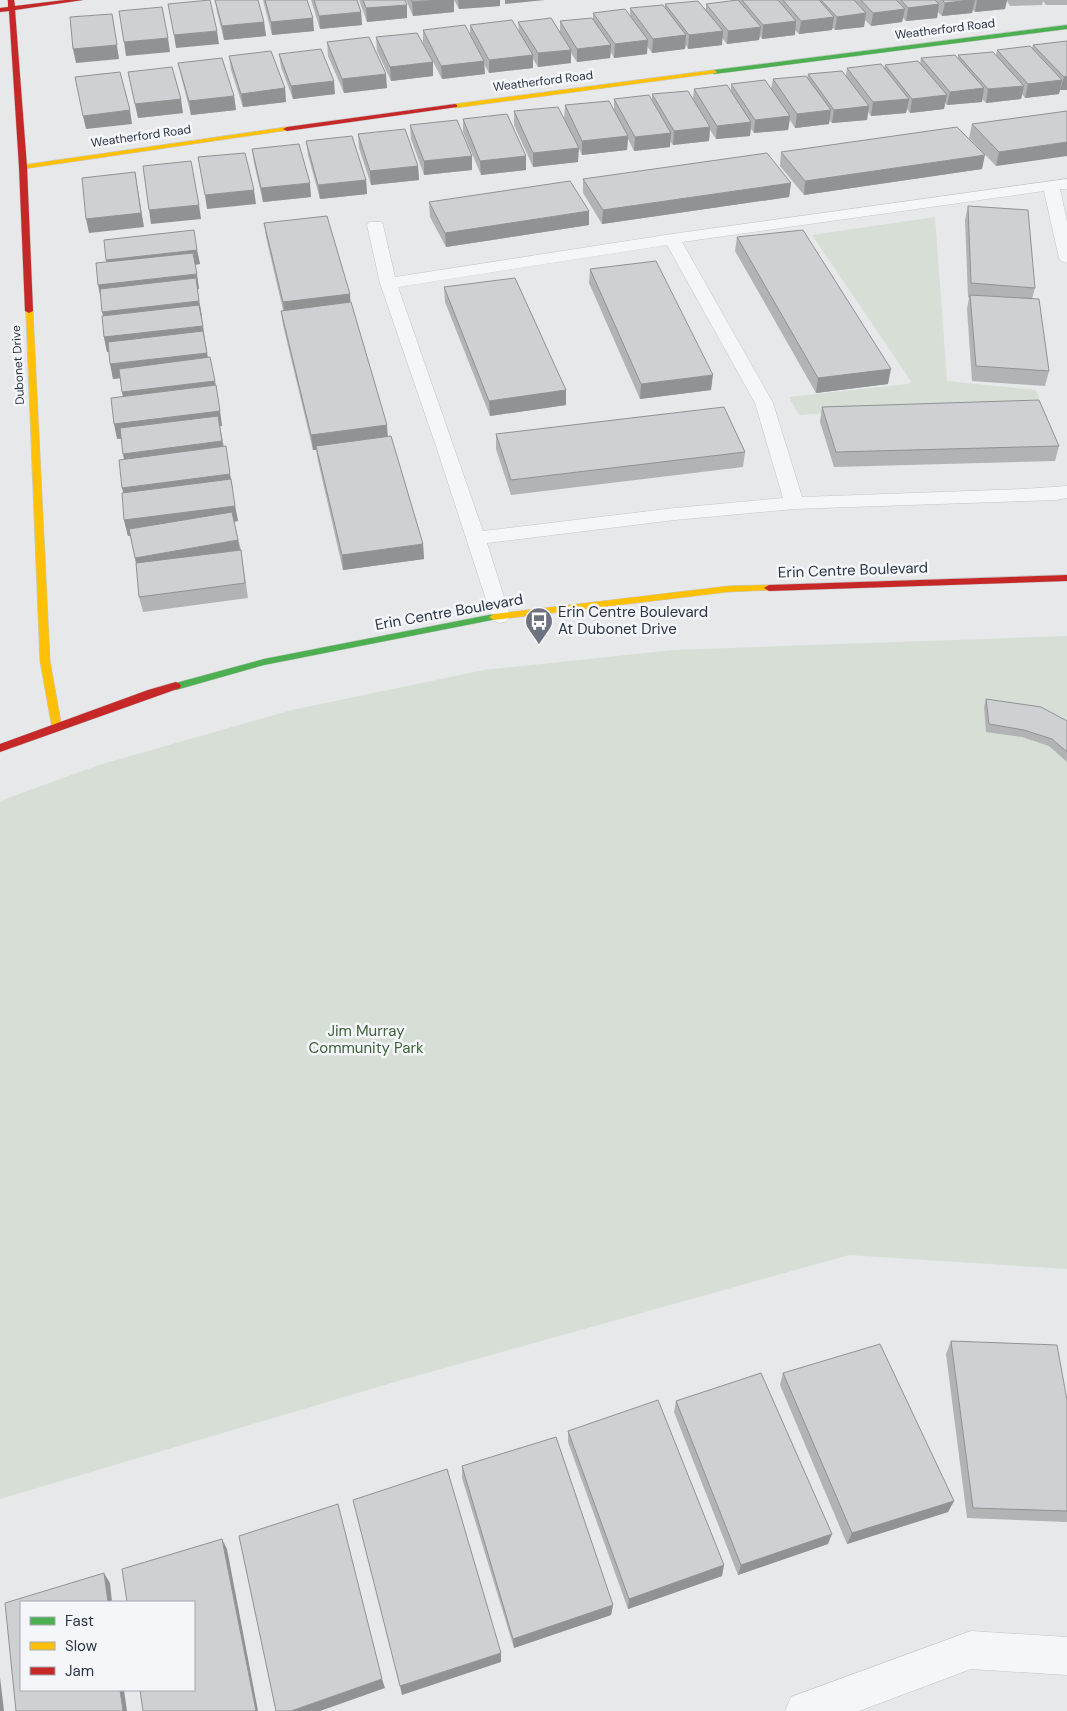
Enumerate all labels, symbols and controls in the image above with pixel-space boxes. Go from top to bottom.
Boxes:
street label: Weatherford Road [894,15,996,43]
street label: Weatherford Road [492,67,594,95]
street label: Weatherford Road [90,121,192,151]
street label: Dubonet Drive [8,325,28,405]
street label: Erin Centre Boulevard [778,557,928,583]
street label: Erin Centre Boulevard [373,589,525,635]
place label: Erin Centre Boulevard At Dubonet Drive [558,602,708,639]
bus stop icon: Erin Centre Boulevard At Dubonet Drive [524,606,554,645]
park label: Jim Murray Community Park [308,1021,424,1058]
legend [20,1601,195,1691]
text: Fast [65,1611,94,1631]
text: Slow [65,1636,98,1656]
text: Jam [65,1661,94,1681]

